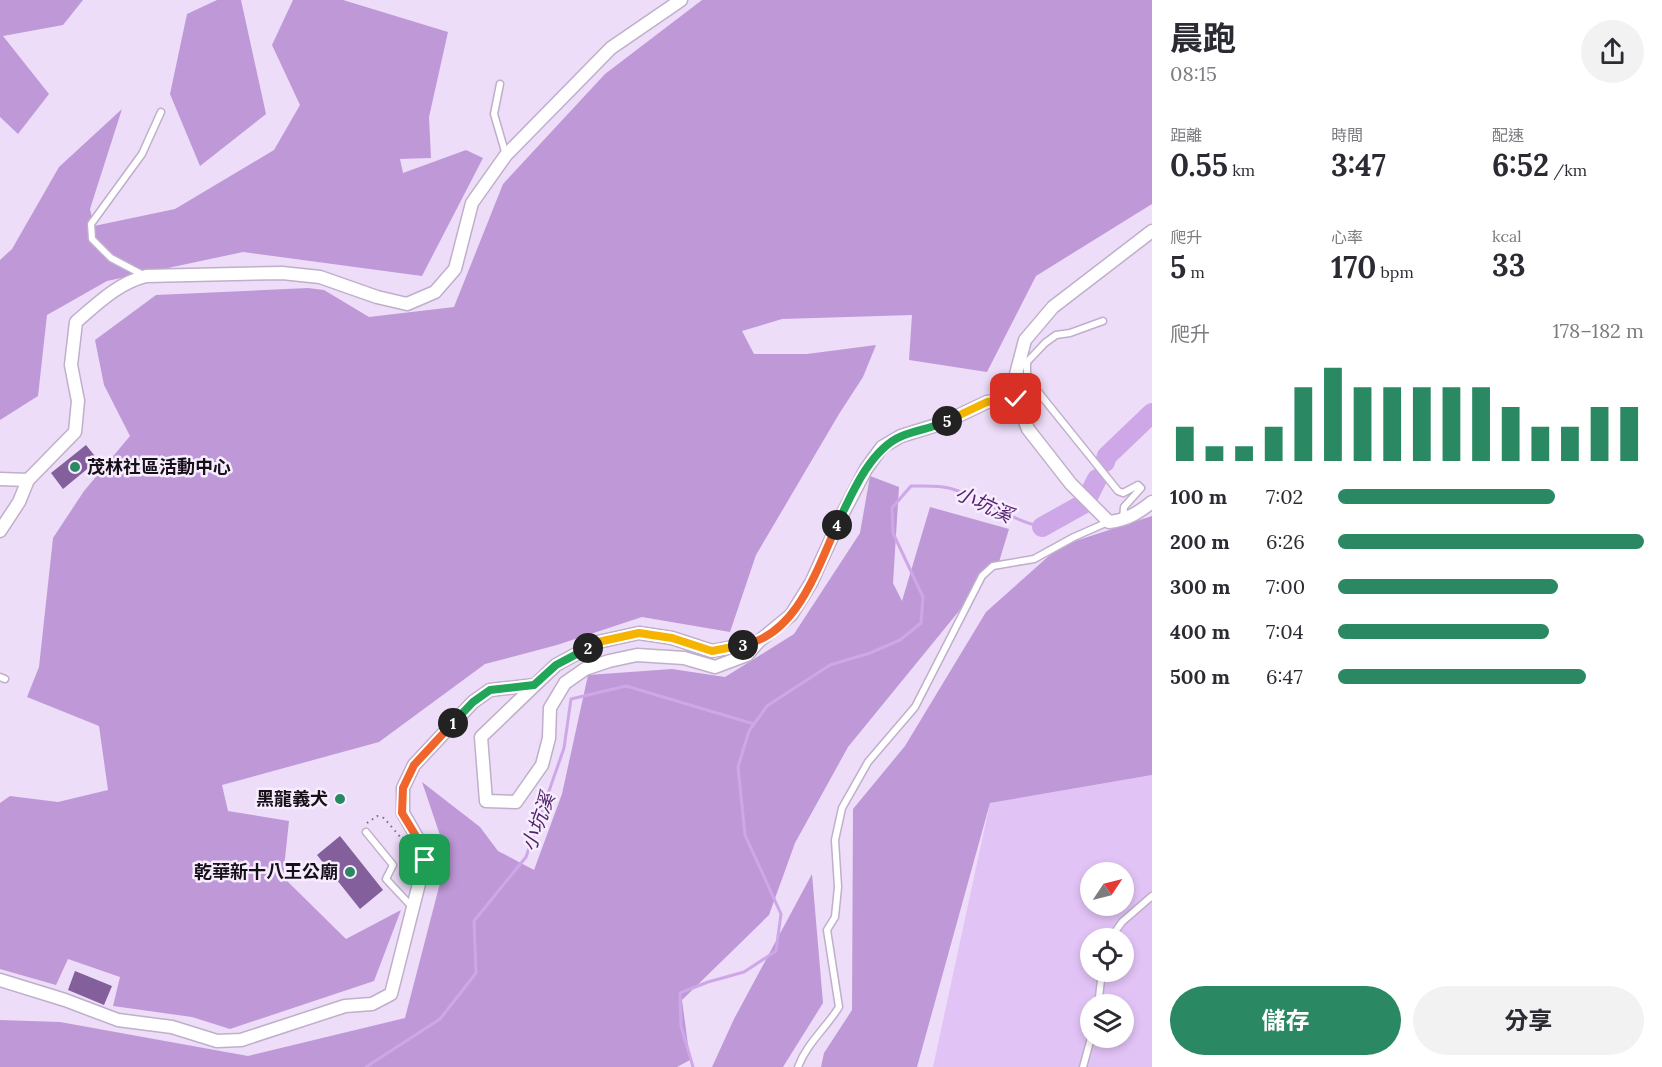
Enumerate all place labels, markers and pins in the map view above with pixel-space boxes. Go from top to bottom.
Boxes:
pin [990,373,1041,424]
pin: 5 [932,406,962,436]
place label: 茂林社區活動中心 [87,455,231,478]
marker: 茂林社區活動中心 [68,460,82,474]
pin: 4 [822,510,852,540]
pin: 3 [728,630,758,660]
pin: 2 [573,633,603,663]
pin: 1 [438,708,468,738]
place label: 黑龍義犬 [256,787,328,810]
marker: 黑龍義犬 [333,792,347,806]
pin [399,834,450,885]
place label: 乾華新十八王公廟 [194,860,338,883]
marker: 乾華新十八王公廟 [343,865,357,879]

